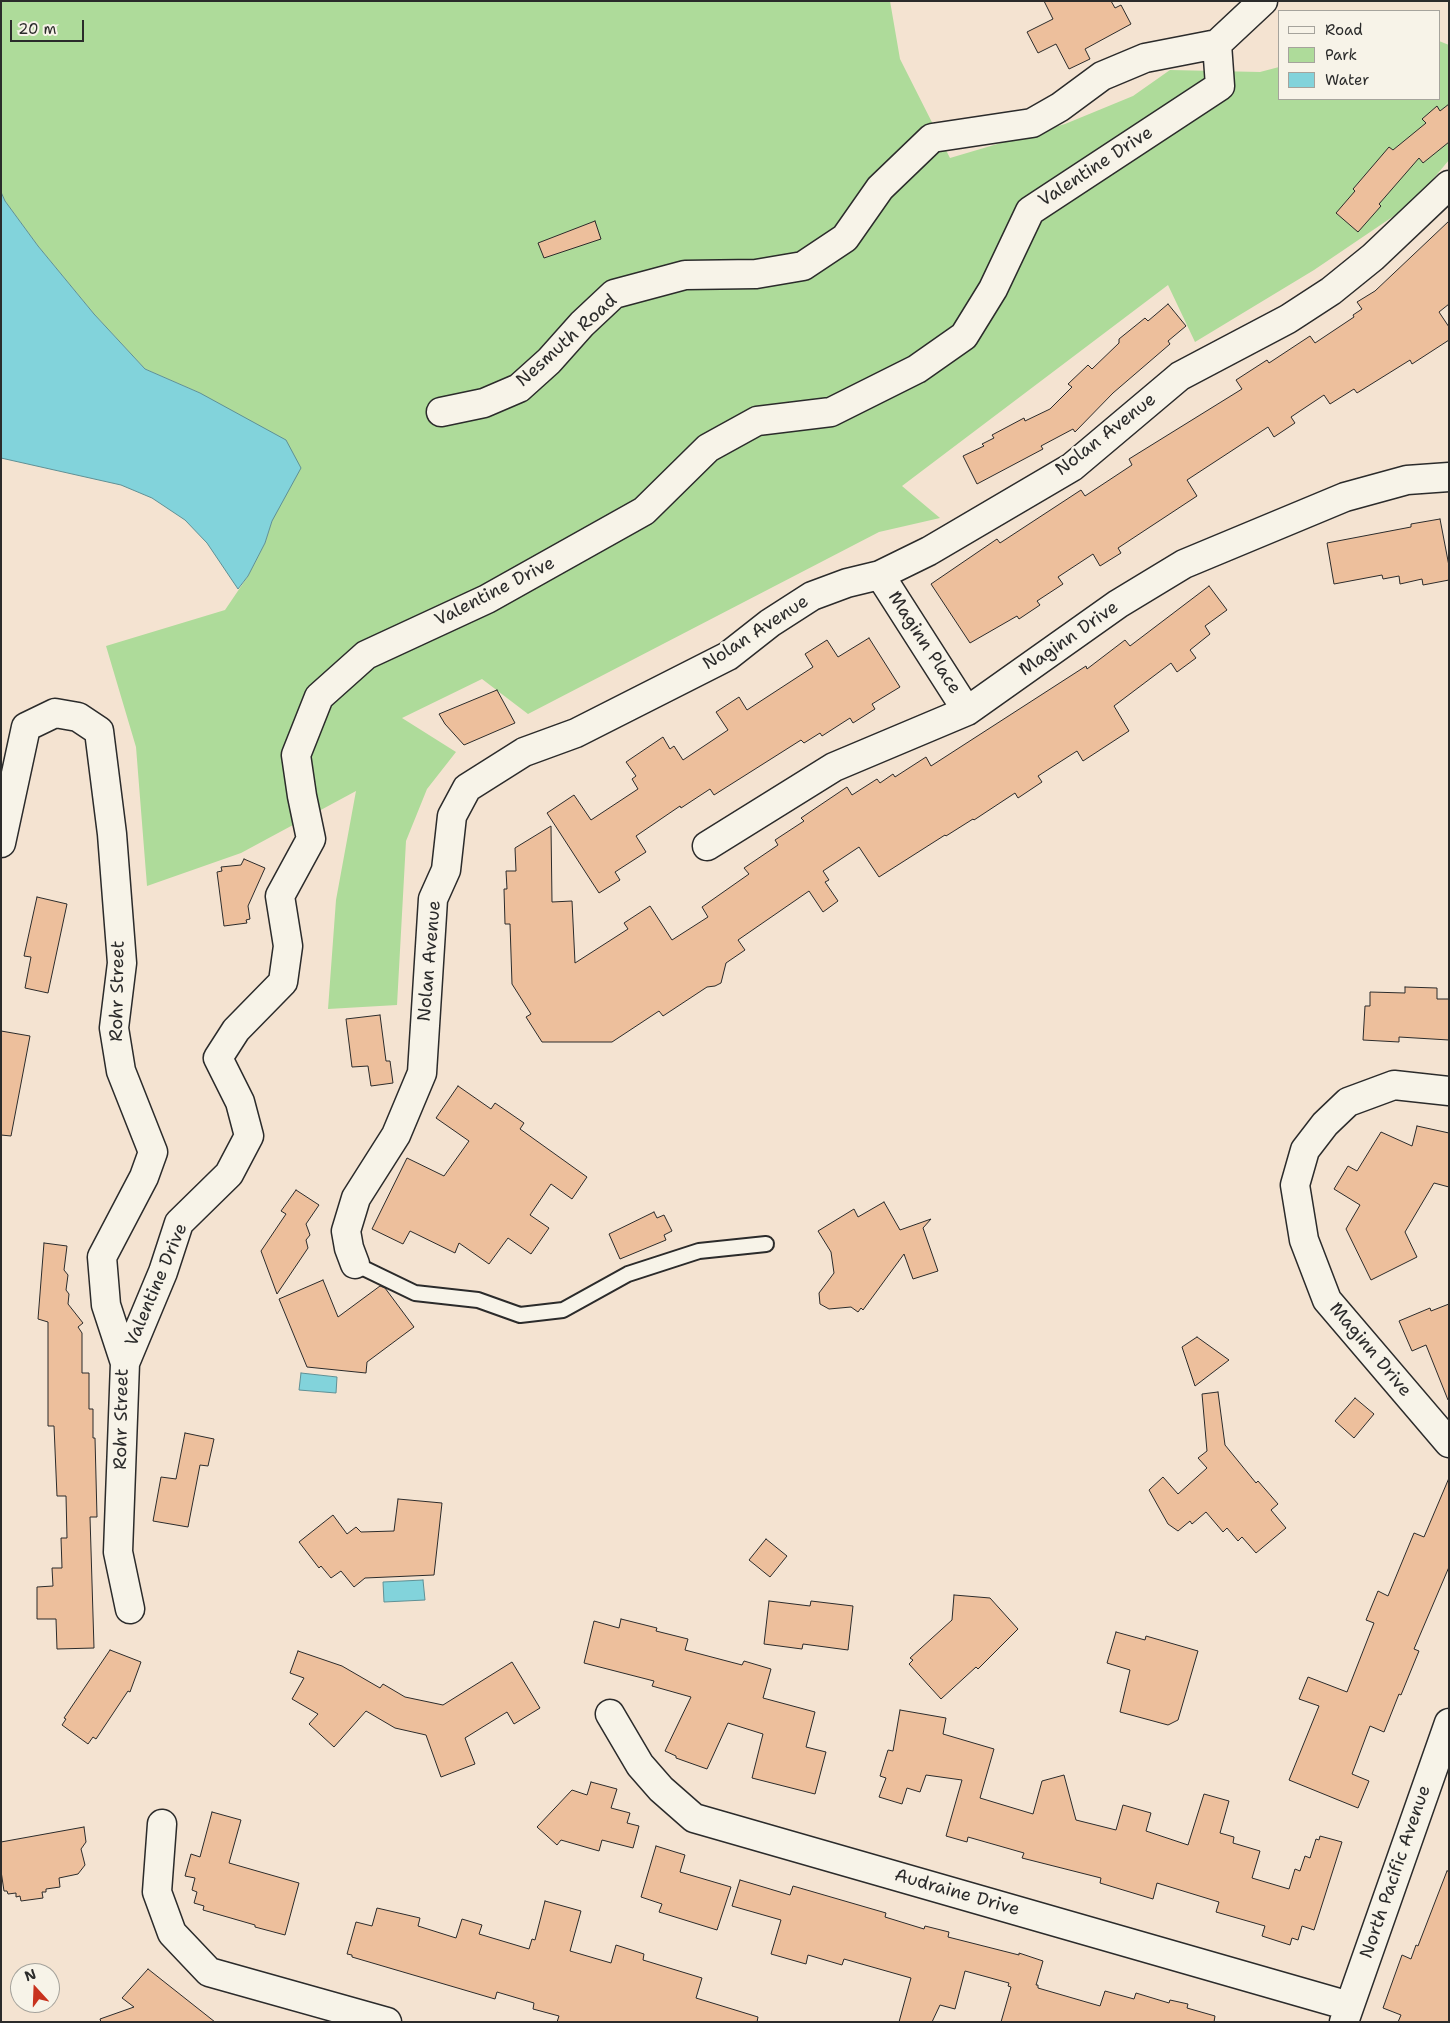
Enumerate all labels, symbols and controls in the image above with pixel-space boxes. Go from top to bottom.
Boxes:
scale bar [12,10,86,42]
legend [1278,10,1440,100]
text: 20 m [18,19,57,39]
text: Road [1325,20,1363,40]
text: Park [1325,45,1357,65]
text: Water [1325,70,1369,90]
street label: Valentine Drive [1035,122,1157,212]
street label: Nesmuth Road [512,290,622,392]
street label: Nolan Avenue [1051,389,1161,481]
street label: Valentine Drive [431,552,559,632]
street label: Maginn Place [883,588,965,698]
street label: Nolan Avenue [699,591,813,675]
street label: Maginn Drive [1015,597,1123,681]
street label: Nolan Avenue [414,900,446,1022]
street label: Rohr Street [106,940,130,1042]
street label: Valentine Drive [121,1220,193,1350]
street label: Maginn Drive [1324,1299,1416,1401]
street label: Rohr Street [110,1368,134,1470]
street label: North Pacific Avenue [1356,1783,1436,1961]
street label: Audraine Drive [892,1865,1022,1921]
north arrow [10,1963,60,2013]
text: N [22,1964,39,1985]

